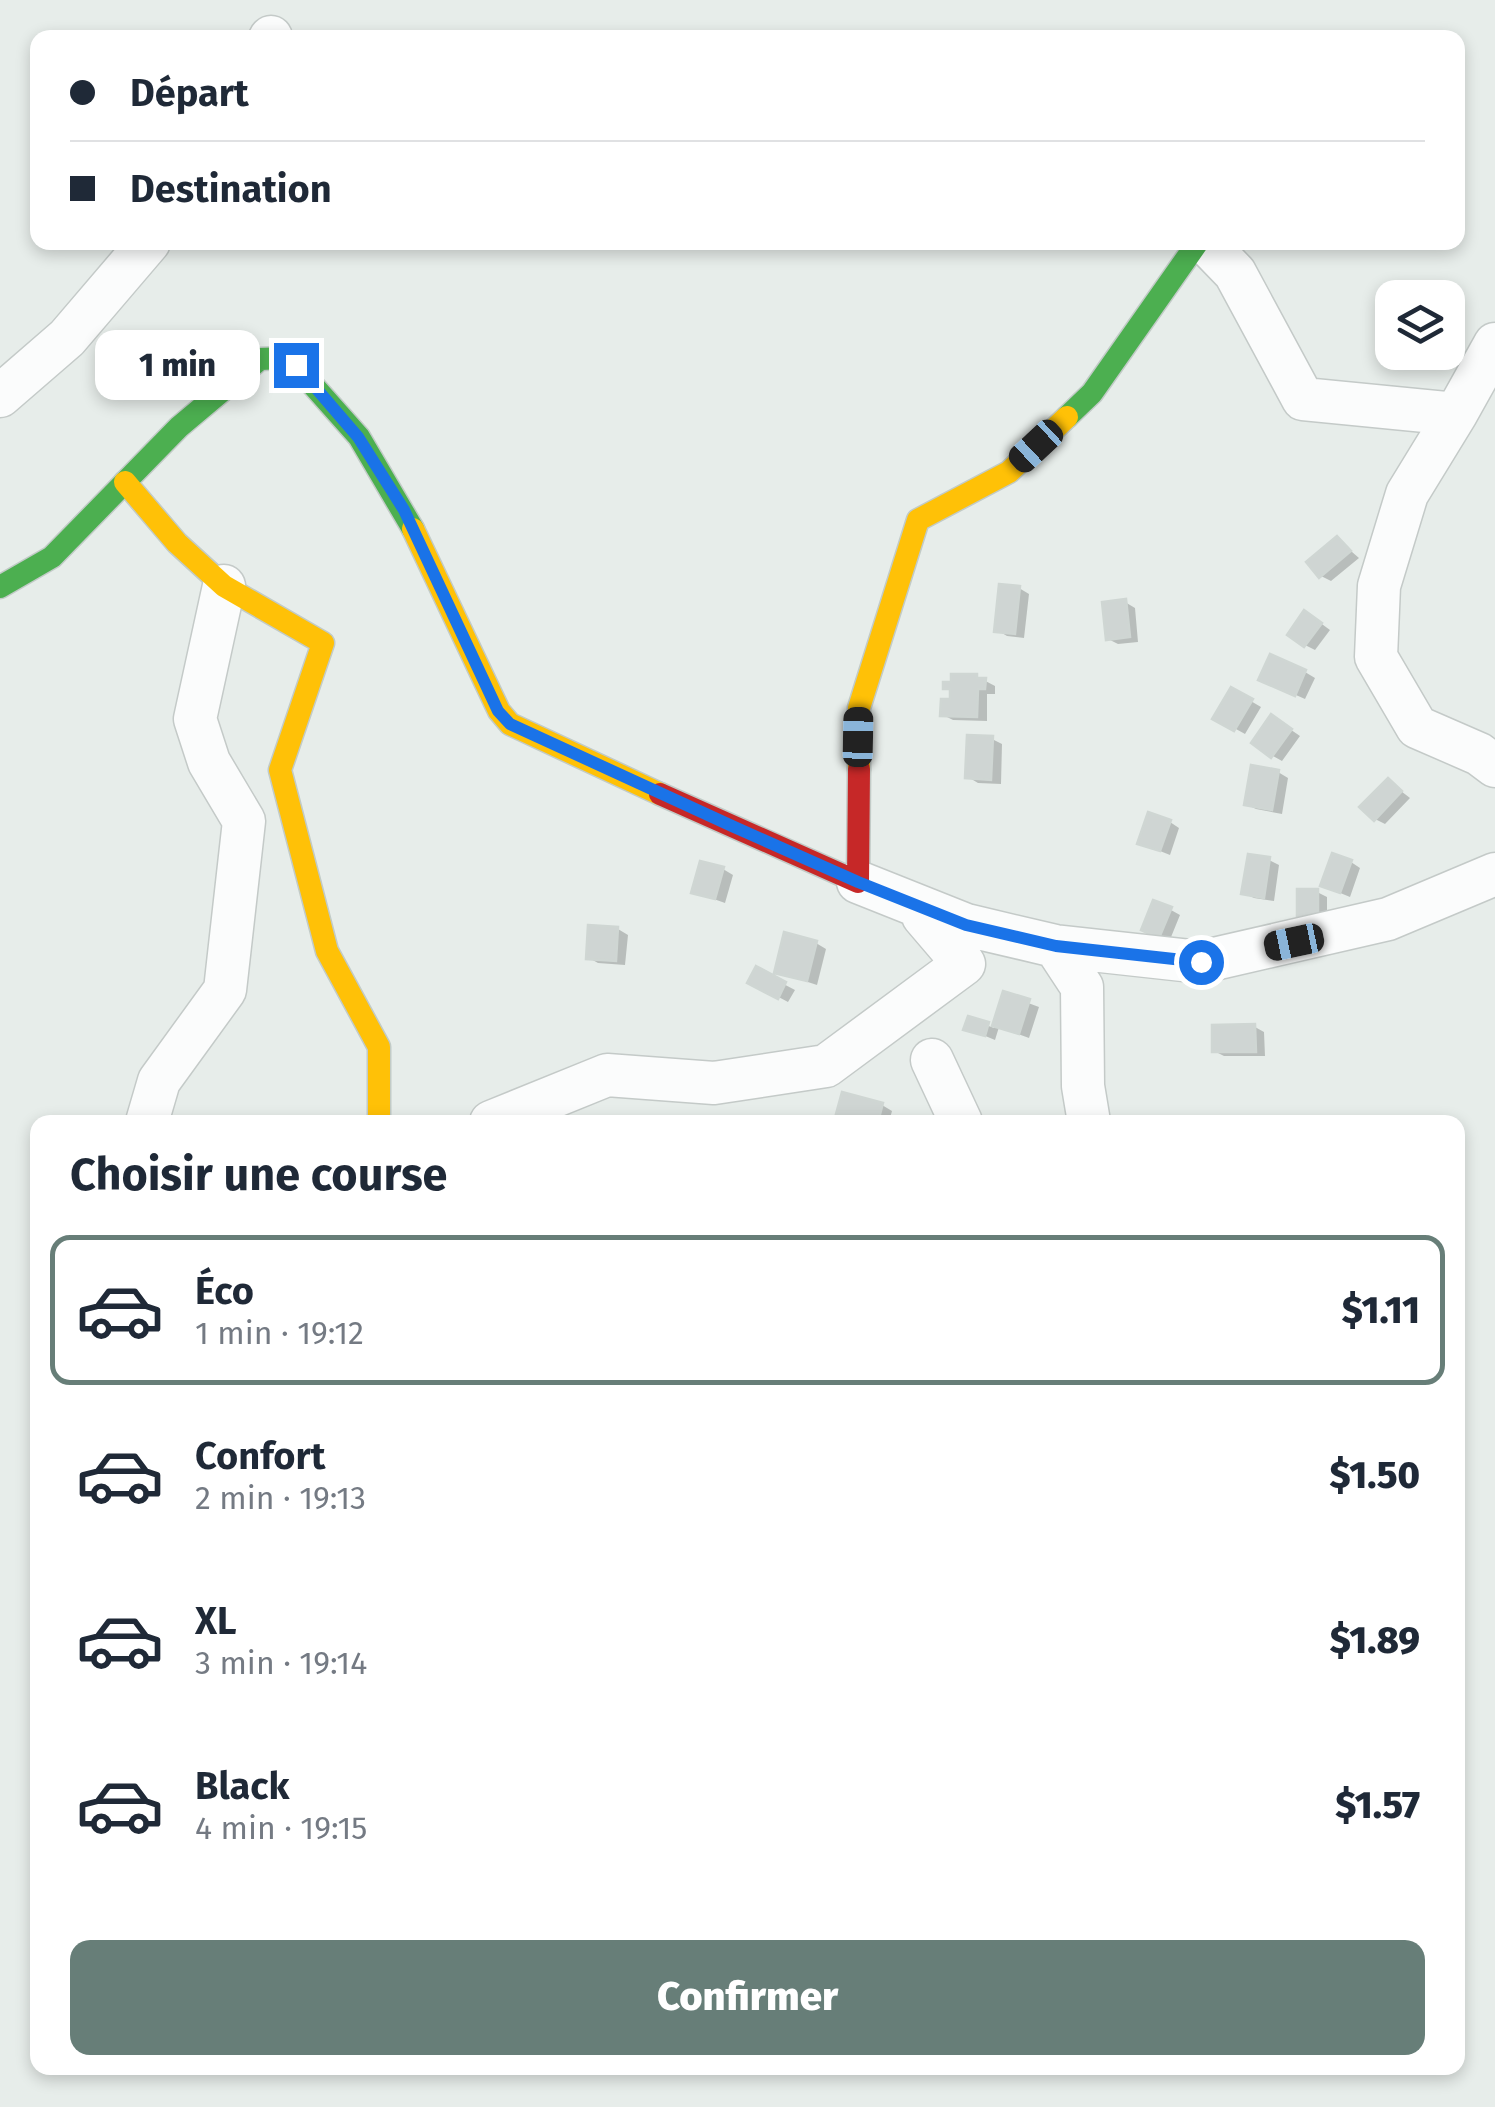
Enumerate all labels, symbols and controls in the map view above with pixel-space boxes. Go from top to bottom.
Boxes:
text: Départ [130,70,249,116]
text: Destination [130,166,332,212]
map controls [1375,280,1465,370]
button: layers [1375,280,1465,370]
callout: 1 min [96,330,261,400]
route end [274,343,319,388]
text: 1 min [139,346,216,384]
car [1004,415,1068,477]
car [842,707,874,767]
car [1262,921,1326,963]
route start [1179,940,1224,985]
text: Choisir une course [70,1148,447,1202]
icon: car [75,1265,165,1355]
text: Éco [195,1268,254,1314]
text: $1.11 [1342,1287,1420,1333]
text: 1 min · 19:12 [195,1314,364,1352]
icon: car [75,1430,165,1520]
text: Confort [195,1433,325,1479]
text: $1.50 [1330,1452,1420,1498]
text: 2 min · 19:13 [195,1479,366,1517]
icon: car [75,1595,165,1685]
text: XL [195,1598,237,1644]
text: $1.89 [1330,1617,1420,1663]
text: 3 min · 19:14 [195,1644,367,1682]
icon: car [75,1760,165,1850]
text: Black [195,1763,290,1809]
text: $1.57 [1335,1782,1420,1828]
text: 4 min · 19:15 [195,1809,367,1847]
button: Confirmer [70,1940,1425,2055]

